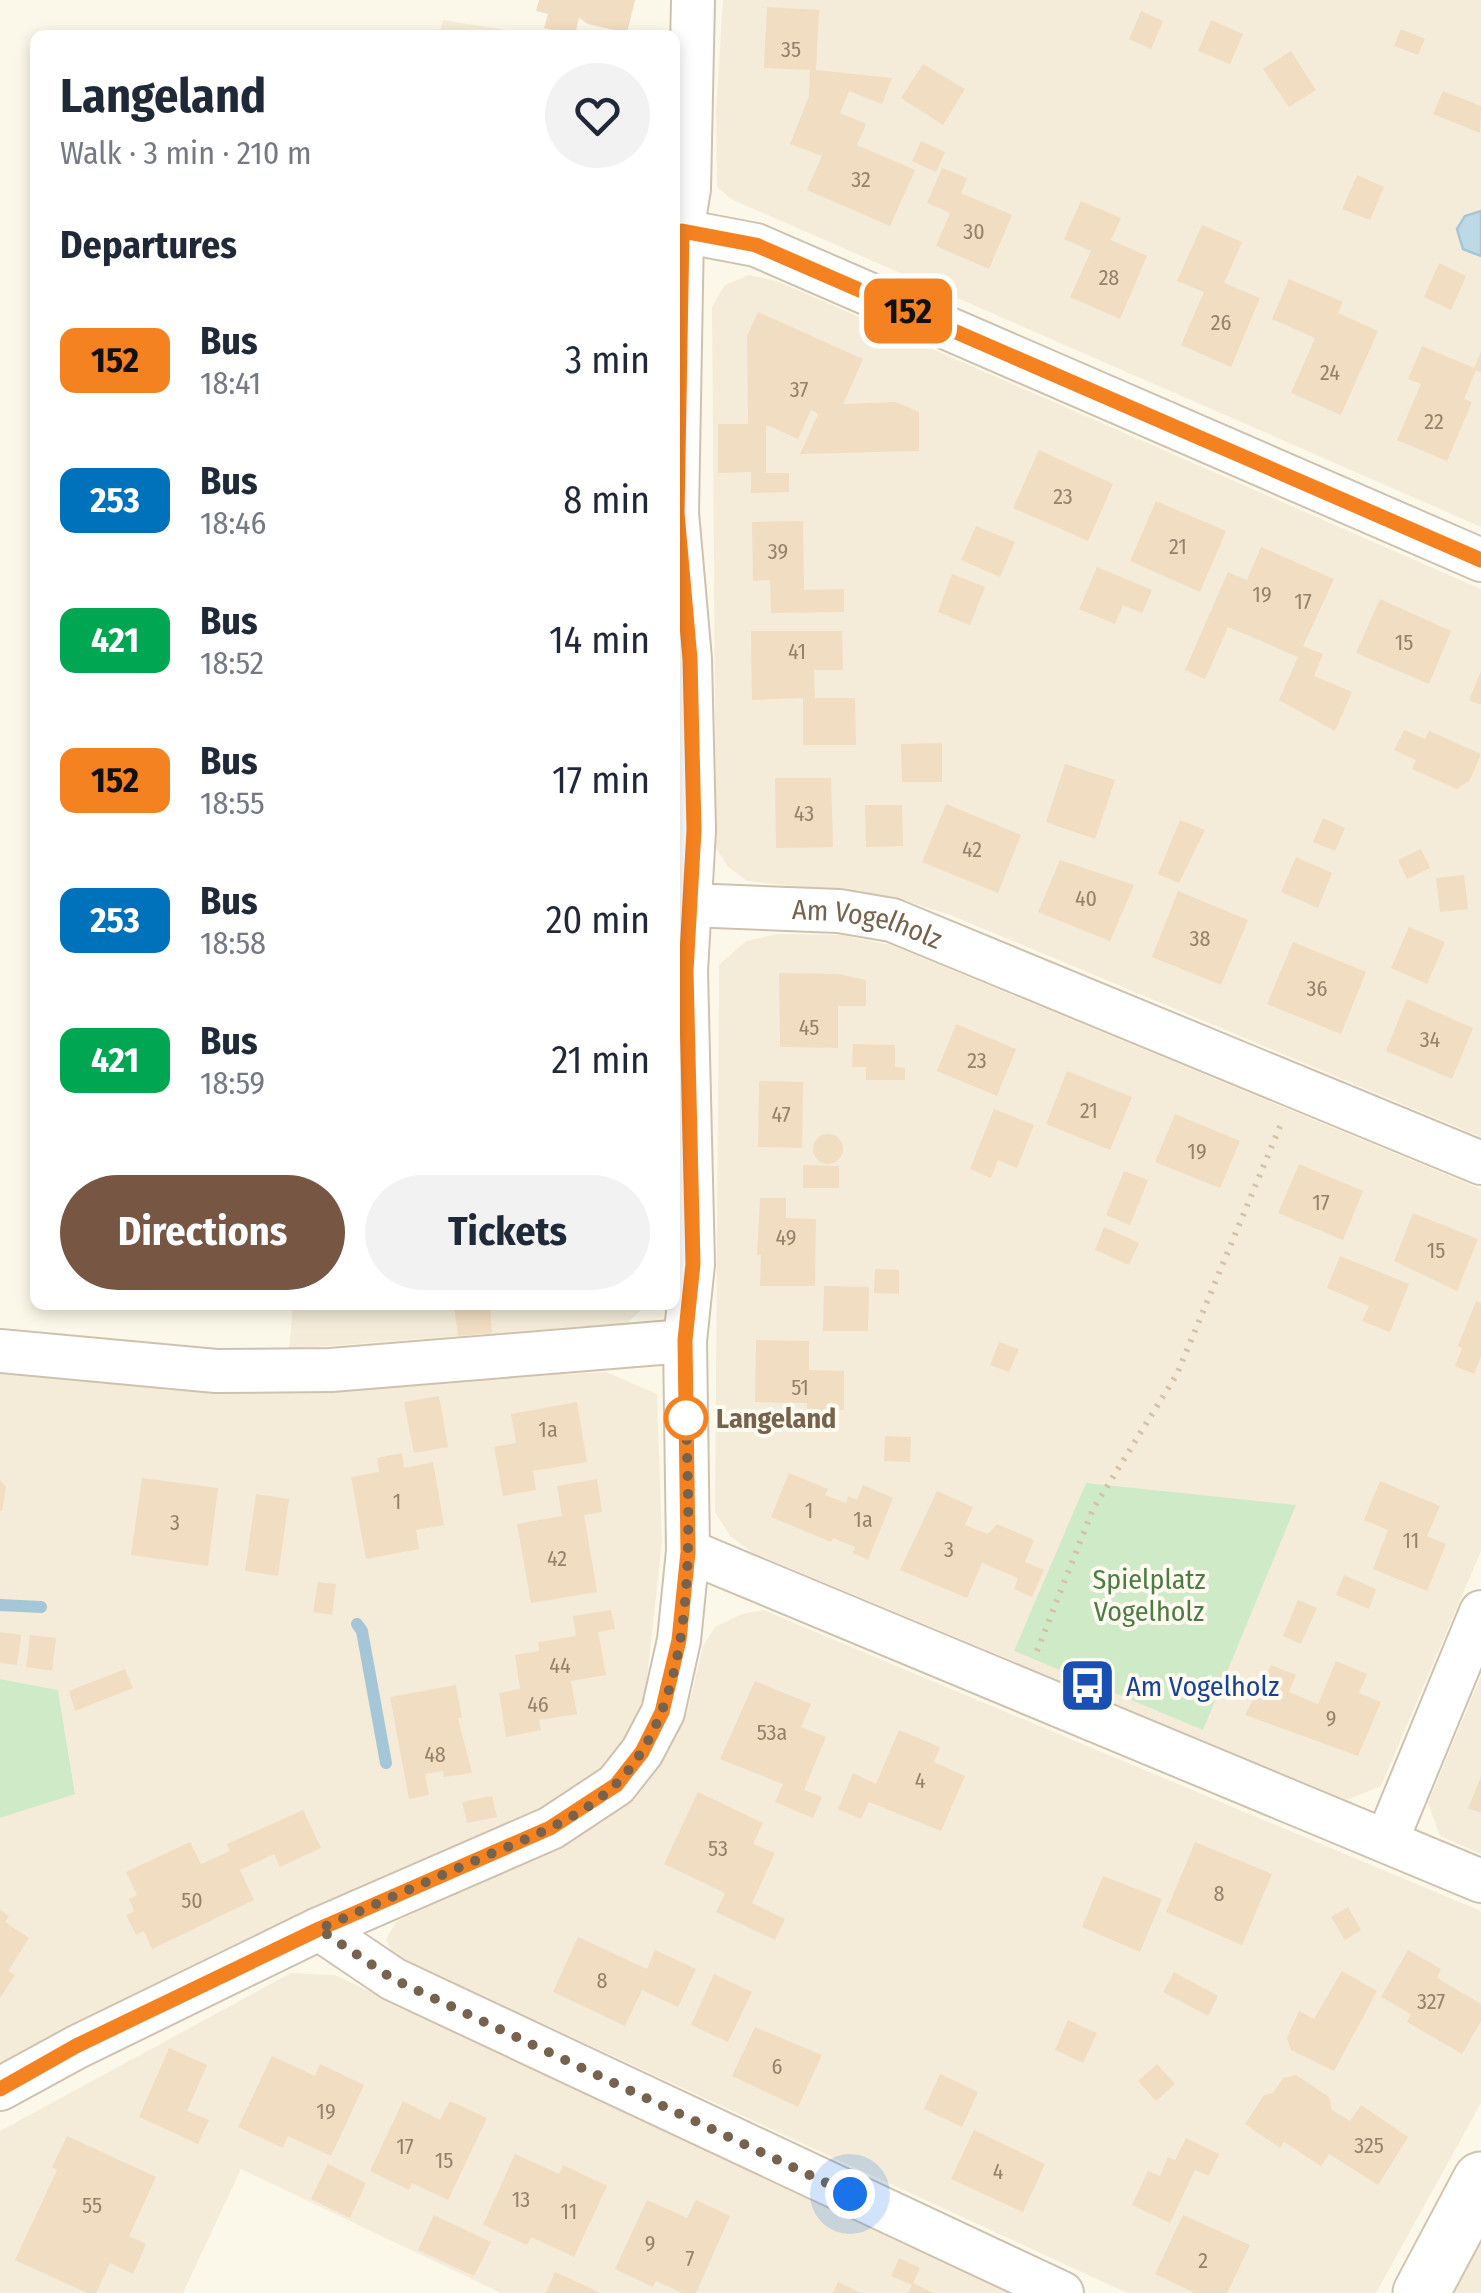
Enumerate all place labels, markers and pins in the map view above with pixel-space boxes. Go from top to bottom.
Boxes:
marker: Langeland [665,1397,707,1439]
place label: Langeland [716,1402,836,1435]
bus stop icon: Am Vogelholz [1057,1656,1117,1716]
place label: Am Vogelholz [1126,1670,1279,1703]

